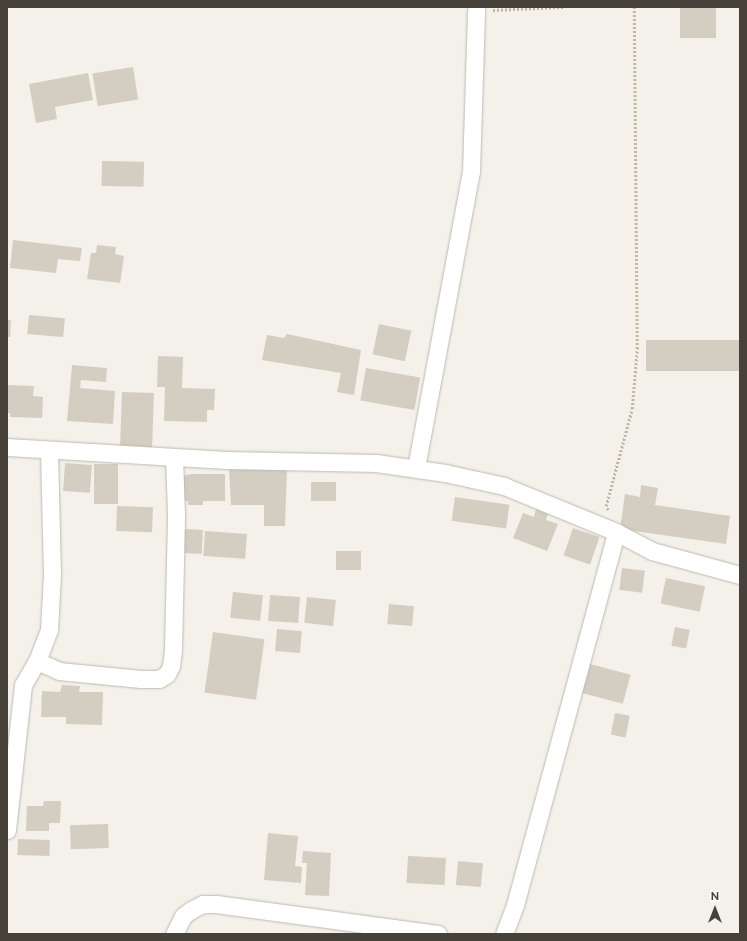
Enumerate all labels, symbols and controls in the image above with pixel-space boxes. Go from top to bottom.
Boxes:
north arrow [695,889,735,929]
text: N [711,890,719,903]

